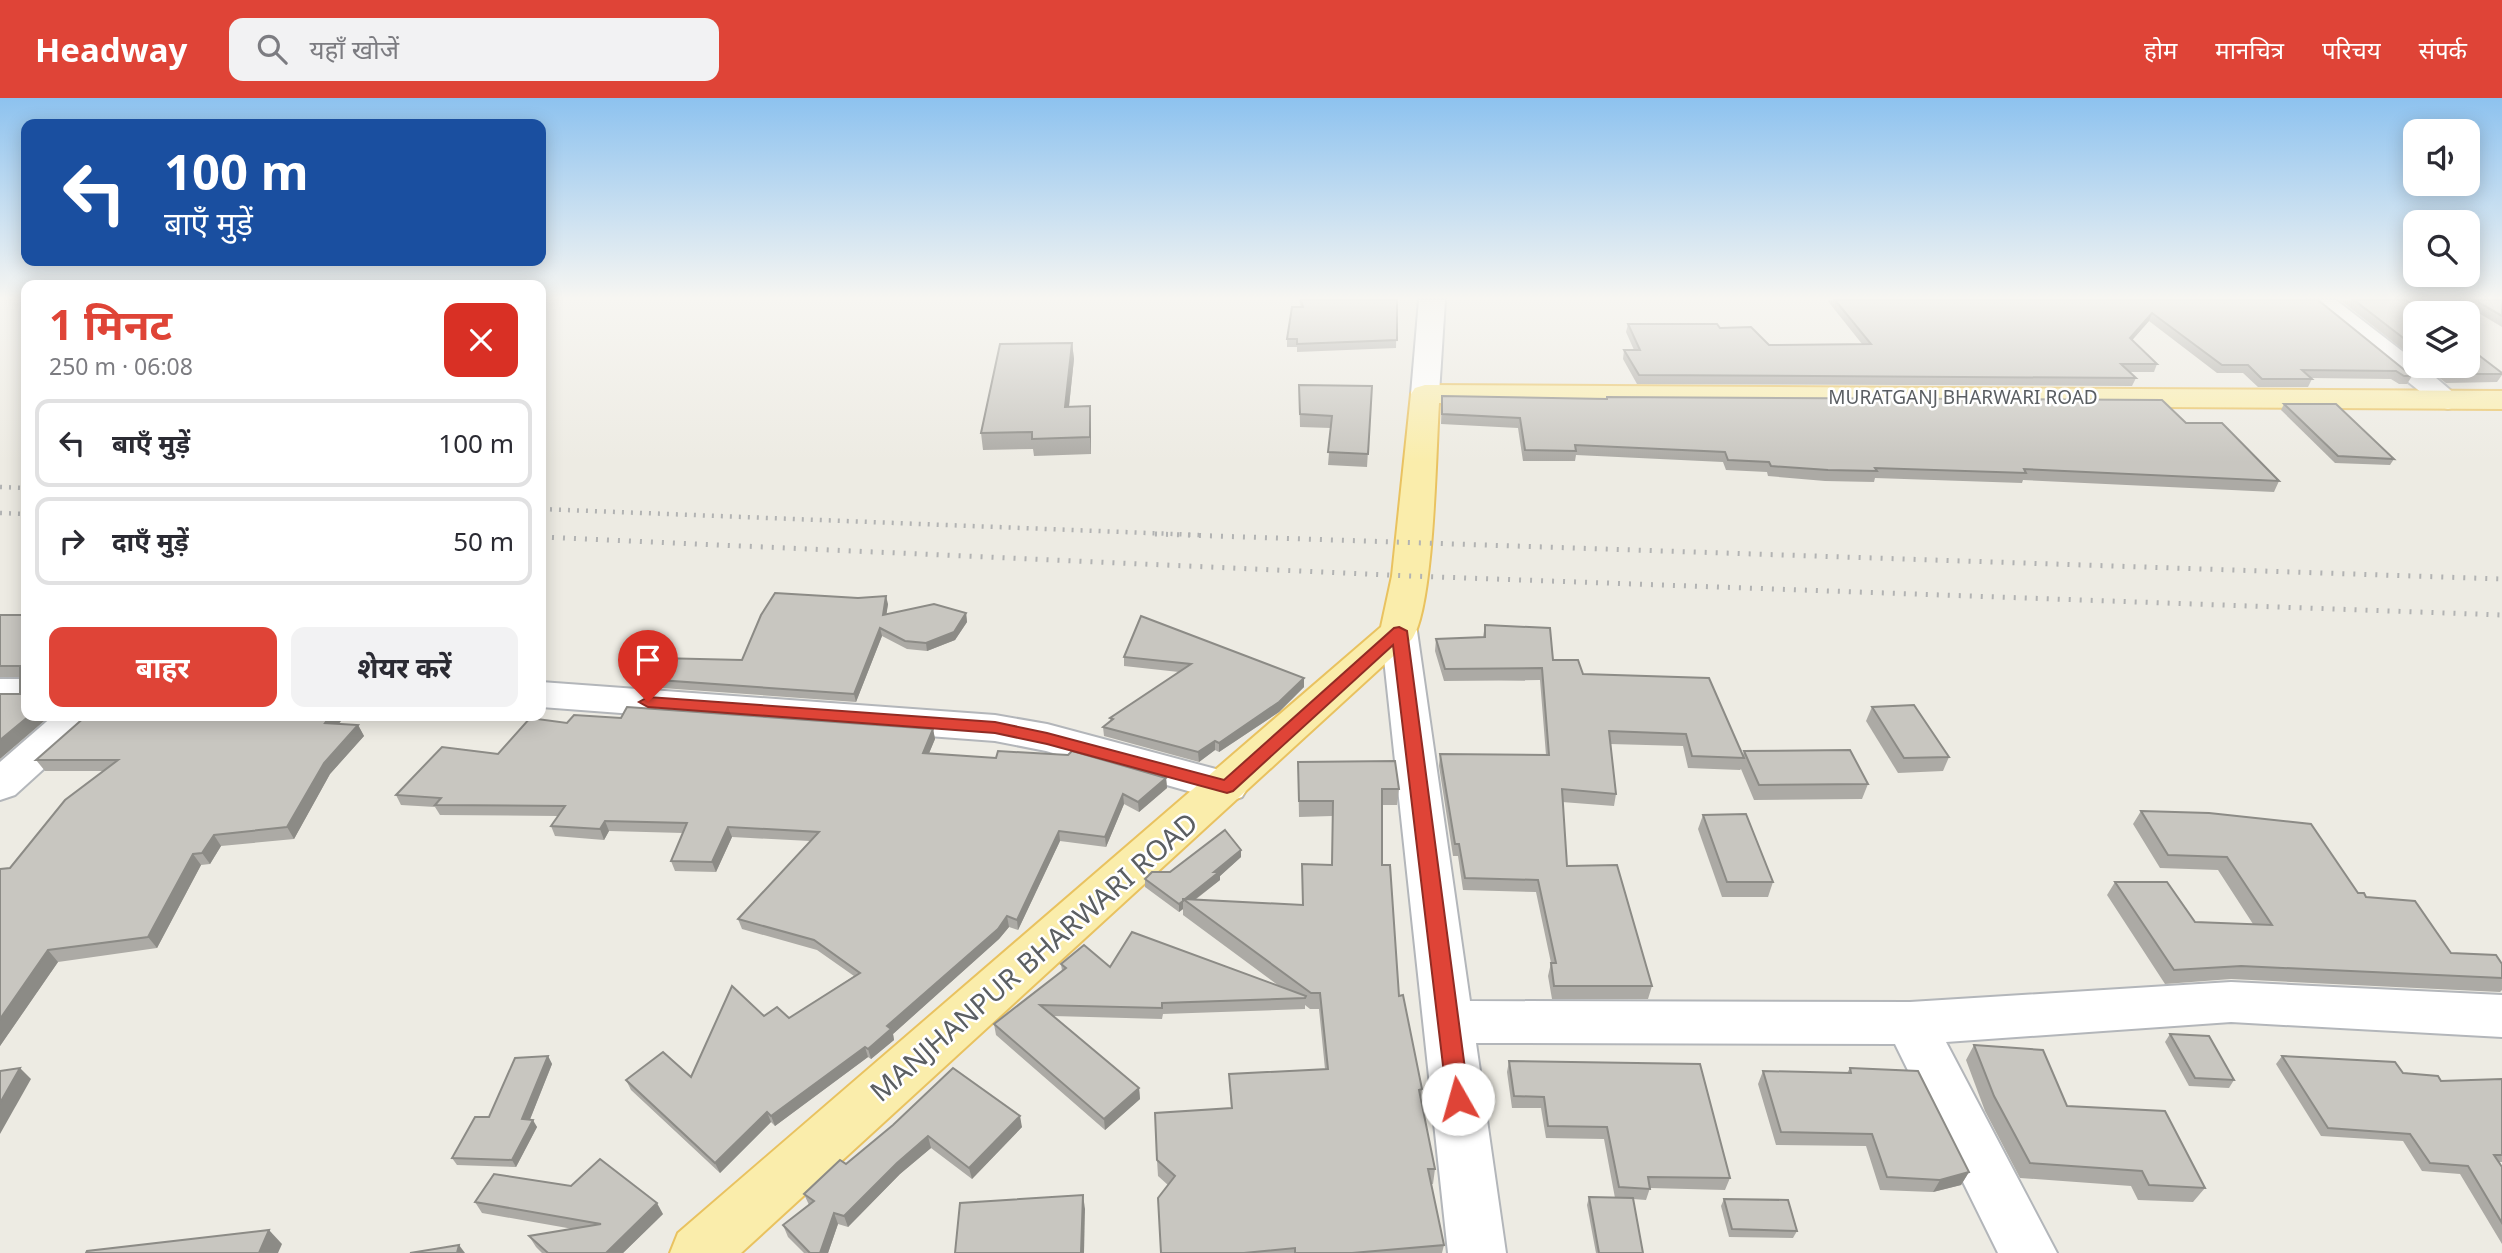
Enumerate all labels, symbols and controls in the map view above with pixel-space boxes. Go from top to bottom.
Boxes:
search box [229,18,719,81]
text: Headway [35,27,187,72]
icon: search [253,30,291,68]
text: यहाँ खोजें [309,31,399,67]
text: होम [2144,33,2177,66]
text: मानचित्र [2215,33,2284,66]
text: परिचय [2322,33,2381,66]
text: संपर्क [2419,33,2467,66]
map controls [2403,119,2480,378]
button: sound [2403,119,2480,196]
text: 100 m [164,138,309,204]
icon: left [49,147,140,238]
text: बाएँ मुड़ें [164,201,253,244]
button: search [2403,210,2480,287]
text: 1 मिनट [49,295,172,352]
button: layers [2403,301,2480,378]
button: close [444,303,518,377]
text: 250 m · 06:08 [49,350,193,382]
street label: MURATGANJ BHARWARI ROAD [1828,384,2098,410]
icon: left [53,424,91,462]
text: बाएँ मुड़ें [112,425,190,461]
text: 100 m [438,425,514,461]
icon: right [53,522,91,560]
text: दाएँ मुड़ें [112,523,189,559]
text: 50 m [453,523,514,559]
button: बाहर [49,627,277,707]
button: शेयर करें [291,627,518,707]
pin [618,630,678,702]
icon: arrive [629,641,667,679]
street label: MANJHANPUR BHARWARI ROAD [861,803,1205,1109]
position arrow [1421,1062,1495,1136]

